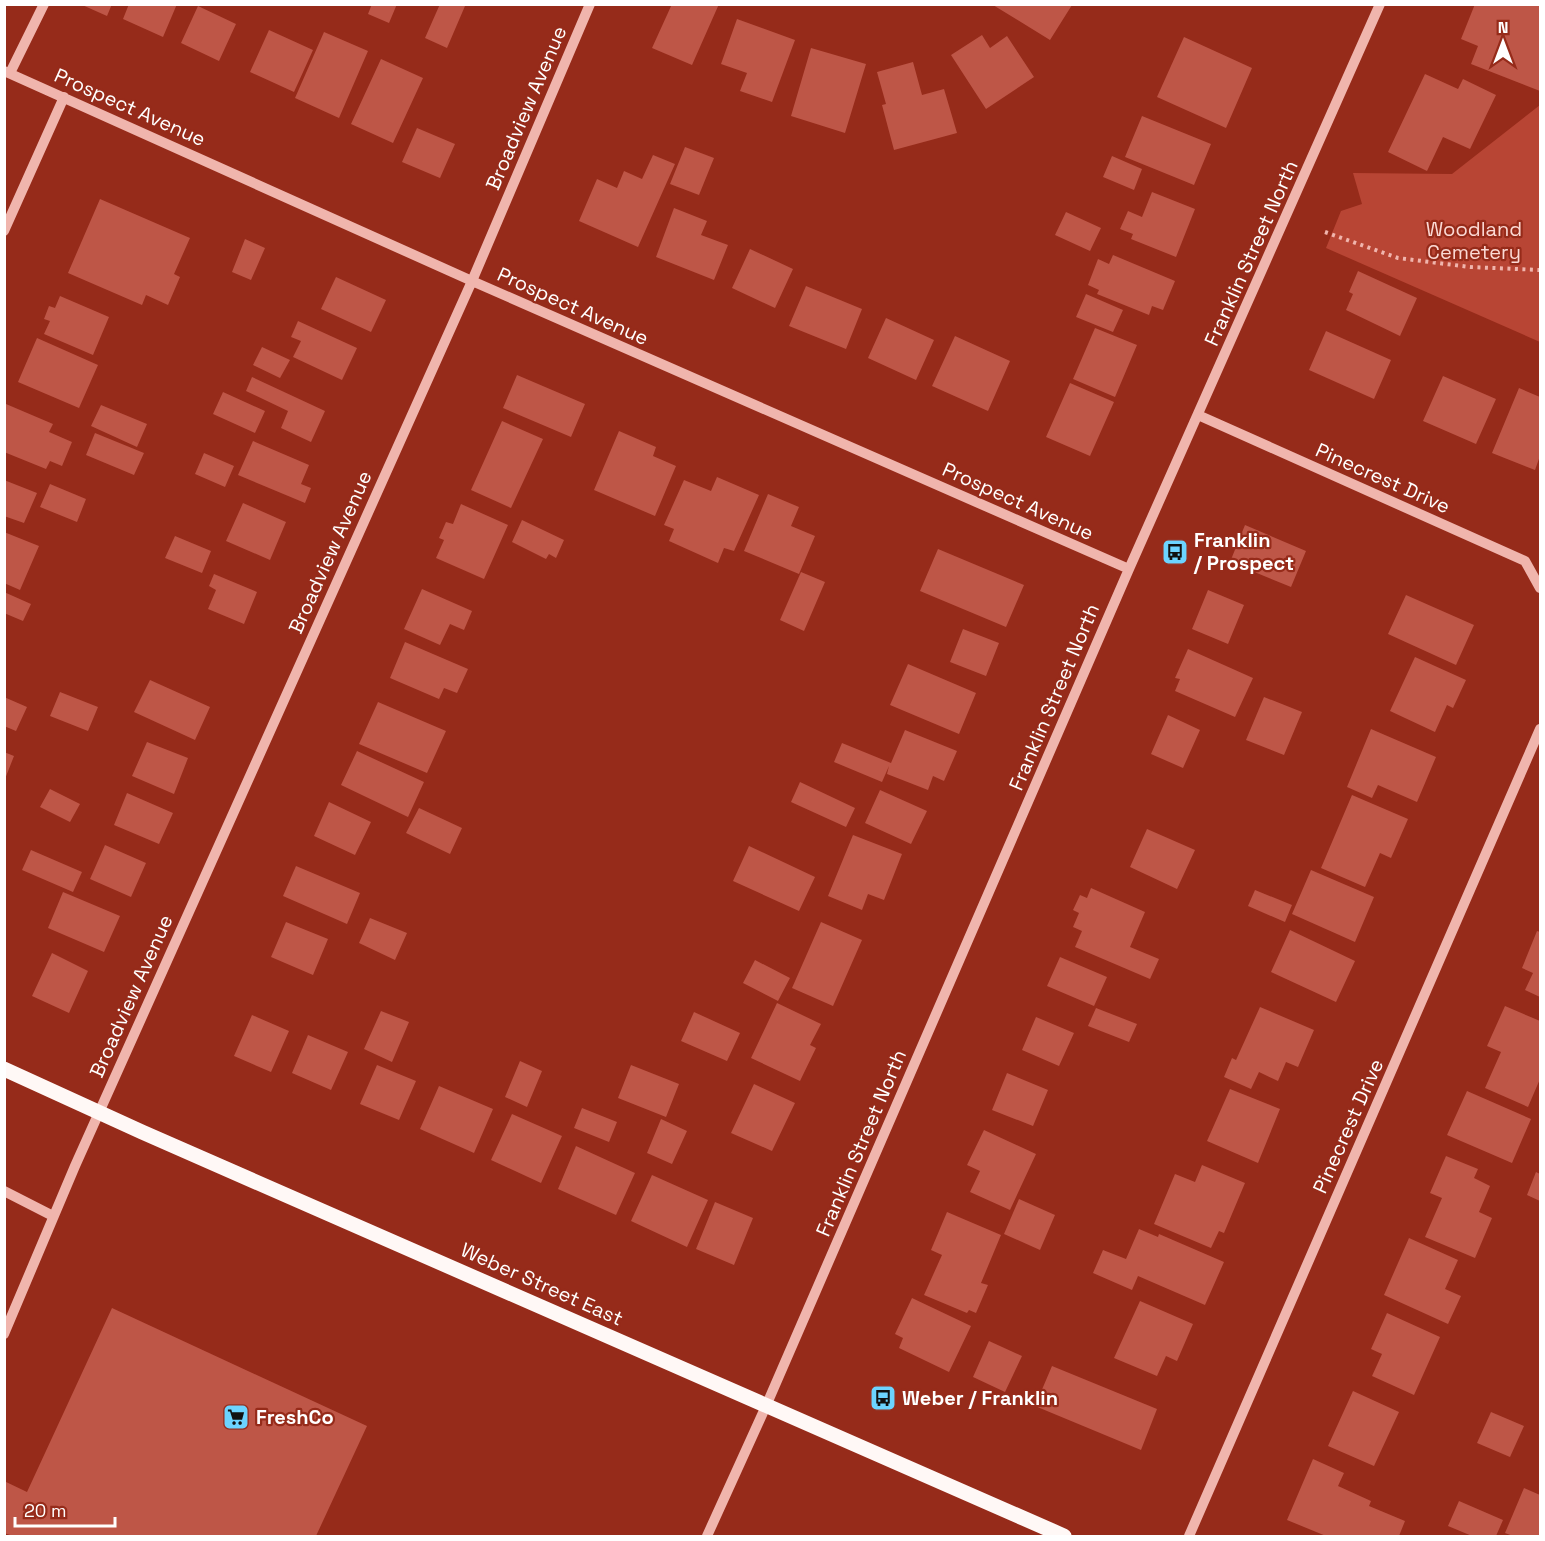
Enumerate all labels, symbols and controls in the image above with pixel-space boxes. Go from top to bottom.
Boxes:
north arrow [1473,12,1533,72]
text: N [1498,17,1508,38]
street label: Broadview Avenue [480,22,572,194]
street label: Prospect Avenue [50,62,210,152]
street label: Franklin Street North [1198,156,1304,350]
park label: Woodland Cemetery [1426,216,1522,265]
street label: Prospect Avenue [493,261,653,351]
street label: Pinecrest Drive [1312,437,1454,519]
street label: Prospect Avenue [938,456,1098,546]
street label: Broadview Avenue [282,466,378,638]
place label: Franklin / Prospect [1193,527,1294,576]
bus stop icon: Franklin / Prospect [1160,537,1190,567]
street label: Franklin Street North [1003,600,1105,794]
street label: Broadview Avenue [83,910,179,1082]
street label: Franklin Street North [810,1046,912,1240]
street label: Pinecrest Drive [1307,1055,1389,1197]
street label: Weber Street East [457,1237,627,1331]
bus stop icon: Weber / Franklin [868,1383,898,1413]
place label: Weber / Franklin [902,1385,1058,1411]
supermarket icon: FreshCo [221,1402,251,1432]
place label: FreshCo [256,1404,334,1430]
scale bar [15,1490,116,1528]
text: 20 m [24,1499,67,1522]

